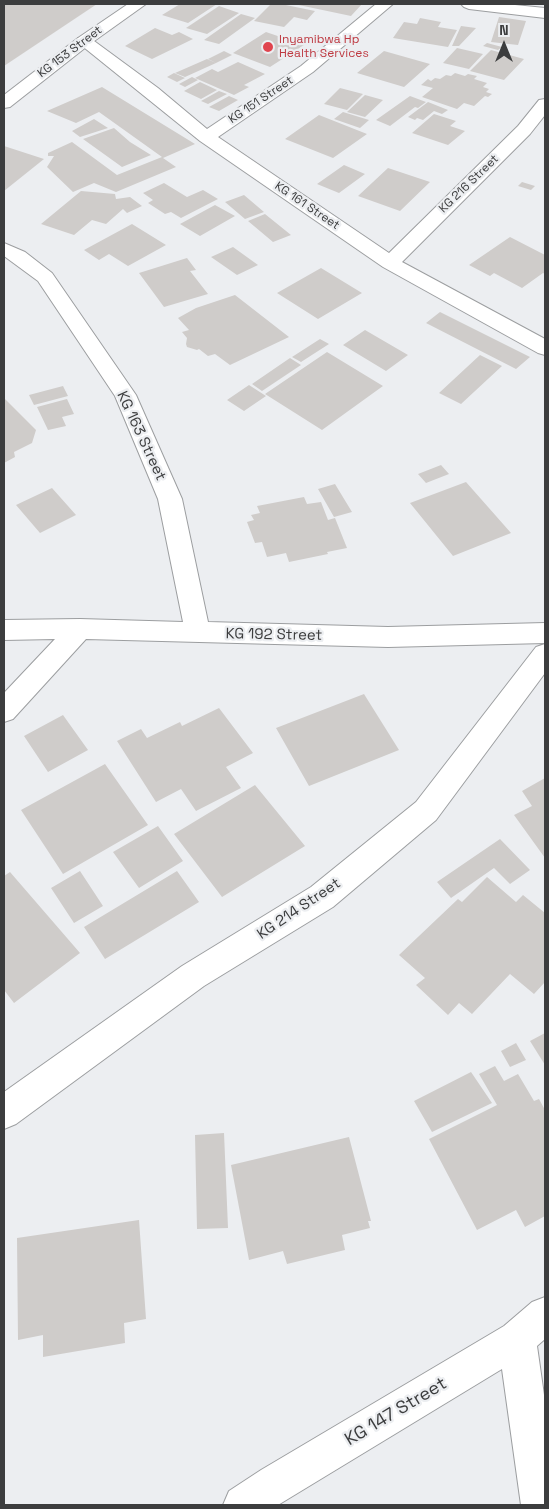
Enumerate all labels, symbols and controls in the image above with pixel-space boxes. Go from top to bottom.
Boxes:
north arrow [479,20,529,70]
text: N [499,21,509,39]
street label: KG 153 Street [35,23,105,81]
place label: Inyamibwa Hp Health Services [279,33,369,61]
marker: Inyamibwa Hp Health Services [261,40,275,54]
street label: KG 151 Street [226,73,296,127]
street label: KG 216 Street [436,152,502,216]
street label: KG 161 Street [272,179,342,233]
street label: KG 163 Street [112,388,170,484]
street label: KG 192 Street [226,625,322,645]
street label: KG 214 Street [254,874,344,944]
street label: KG 147 Street [341,1373,451,1451]

